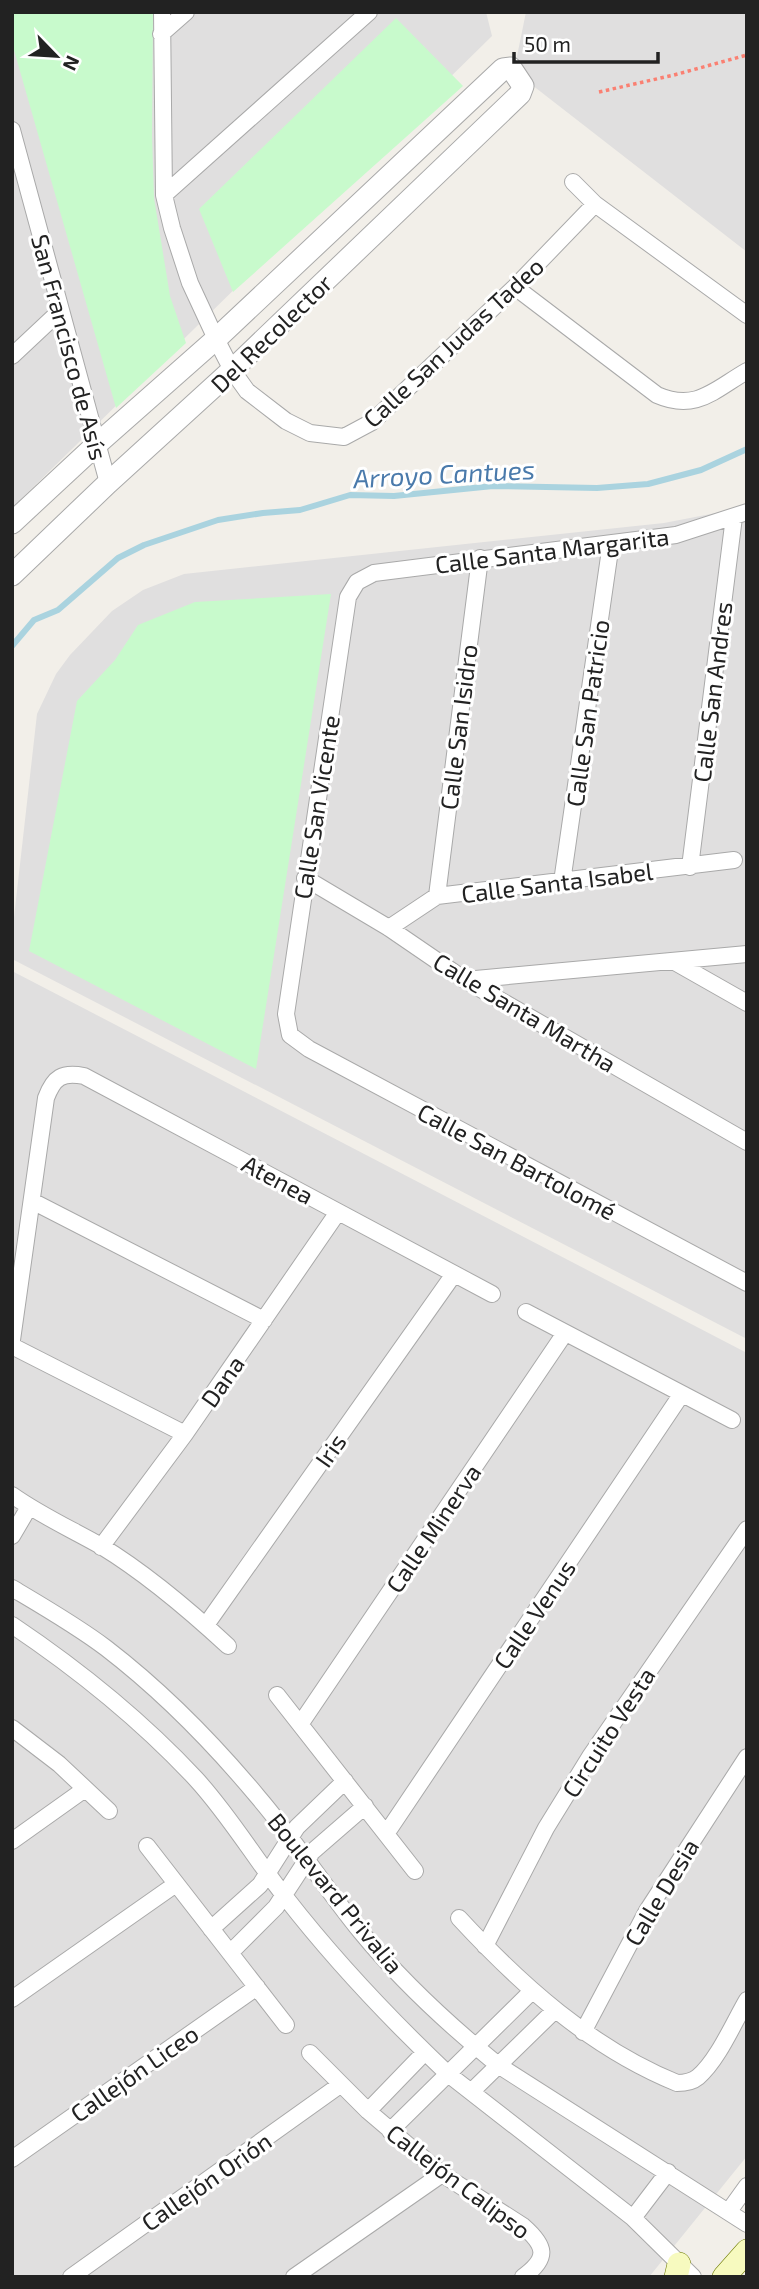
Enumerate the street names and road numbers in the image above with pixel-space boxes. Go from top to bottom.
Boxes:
street label: San Francisco de Asís [26,231,114,463]
street label: Calle San Judas Tadeo [357,251,549,433]
street label: Del Recolector [204,268,338,398]
street label: Calle Santa Margarita [433,521,671,579]
street label: Calle San Andres [687,600,737,784]
street label: Calle San Patricio [560,618,614,808]
street label: Calle San Isidro [433,643,483,811]
street label: Calle San Vicente [287,713,345,901]
street label: Calle Santa Isabel [459,856,655,908]
street label: Calle Santa Martha [429,946,621,1078]
street label: Calle San Bartolomé [413,1096,621,1226]
street label: Atenea [237,1148,319,1210]
street label: Dana [194,1350,250,1412]
street label: Iris [308,1428,352,1472]
street label: Calle Minerva [379,1458,487,1598]
street label: Calle Venus [487,1554,581,1674]
street label: Circuito Vesta [555,1662,661,1802]
street label: Boulevard Privalia [262,1807,410,1979]
street label: Calle Desia [618,1833,704,1951]
street label: Callejón Liceo [65,2018,203,2128]
street label: Callejón Calipso [381,2117,537,2245]
street label: Callejón Orión [135,2125,277,2237]

